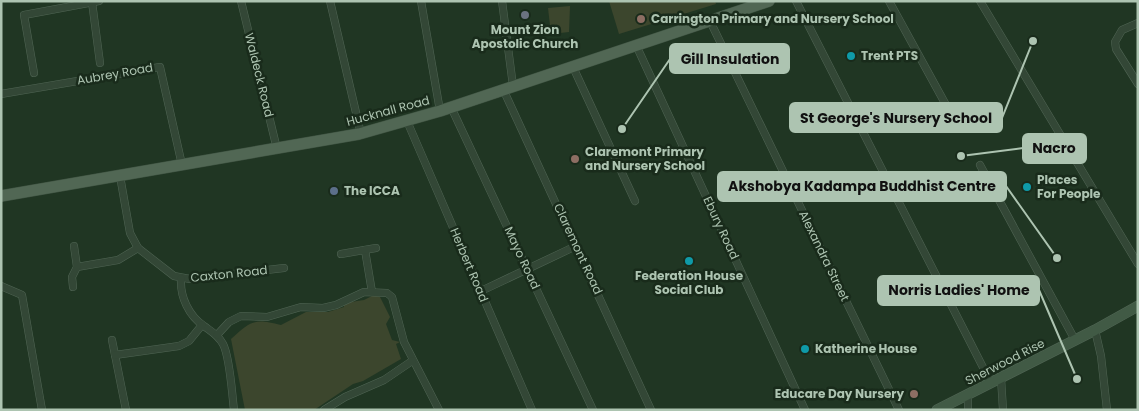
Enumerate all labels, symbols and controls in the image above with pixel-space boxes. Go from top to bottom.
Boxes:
marker: Mount Zion Apostolic Church [519,9,531,21]
place label: Carrington Primary and Nursery School [651,10,894,27]
marker: Carrington Primary and Nursery School [635,13,647,25]
place label: Mount Zion Apostolic Church [472,21,578,52]
street label: Waldeck Road [241,31,278,119]
callout: Gill Insulation [670,44,789,73]
place label: Trent PTS [861,47,918,64]
text: Gill Insulation [681,49,779,69]
marker: Trent PTS [845,50,857,62]
street label: Aubrey Road [76,58,154,89]
street label: Hucknall Road [344,91,431,130]
callout: St George's Nursery School [790,103,1002,132]
text: St George's Nursery School [800,108,992,128]
callout: Nacro [1023,134,1086,163]
text: Nacro [1032,138,1076,158]
place label: Claremont Primary and Nursery School [585,143,705,174]
marker: Claremont Primary and Nursery School [569,153,581,165]
place label: Places For People [1037,171,1101,202]
callout: Akshobya Kadampa Buddhist Centre [718,172,1006,201]
text: Akshobya Kadampa Buddhist Centre [728,176,996,196]
marker: Places For People [1021,181,1033,193]
place label: The ICCA [344,182,400,199]
marker: The ICCA [328,185,340,197]
street label: Ebury Road [699,194,743,262]
street label: Claremont Road [550,200,607,297]
street label: Alexandra Street [795,208,854,304]
street label: Mayo Road [501,224,544,292]
street label: Herbert Road [446,225,493,305]
marker: Federation House Social Club [683,255,695,267]
street label: Caxton Road [190,261,268,286]
place label: Federation House Social Club [635,267,744,298]
callout: Norris Ladies' Home [878,276,1039,305]
text: Norris Ladies' Home [888,280,1030,300]
street label: Sherwood Rise [962,334,1047,389]
place label: Katherine House [815,340,918,357]
marker: Katherine House [799,343,811,355]
place label: Educare Day Nursery [775,385,904,402]
marker: Educare Day Nursery [908,388,920,400]

